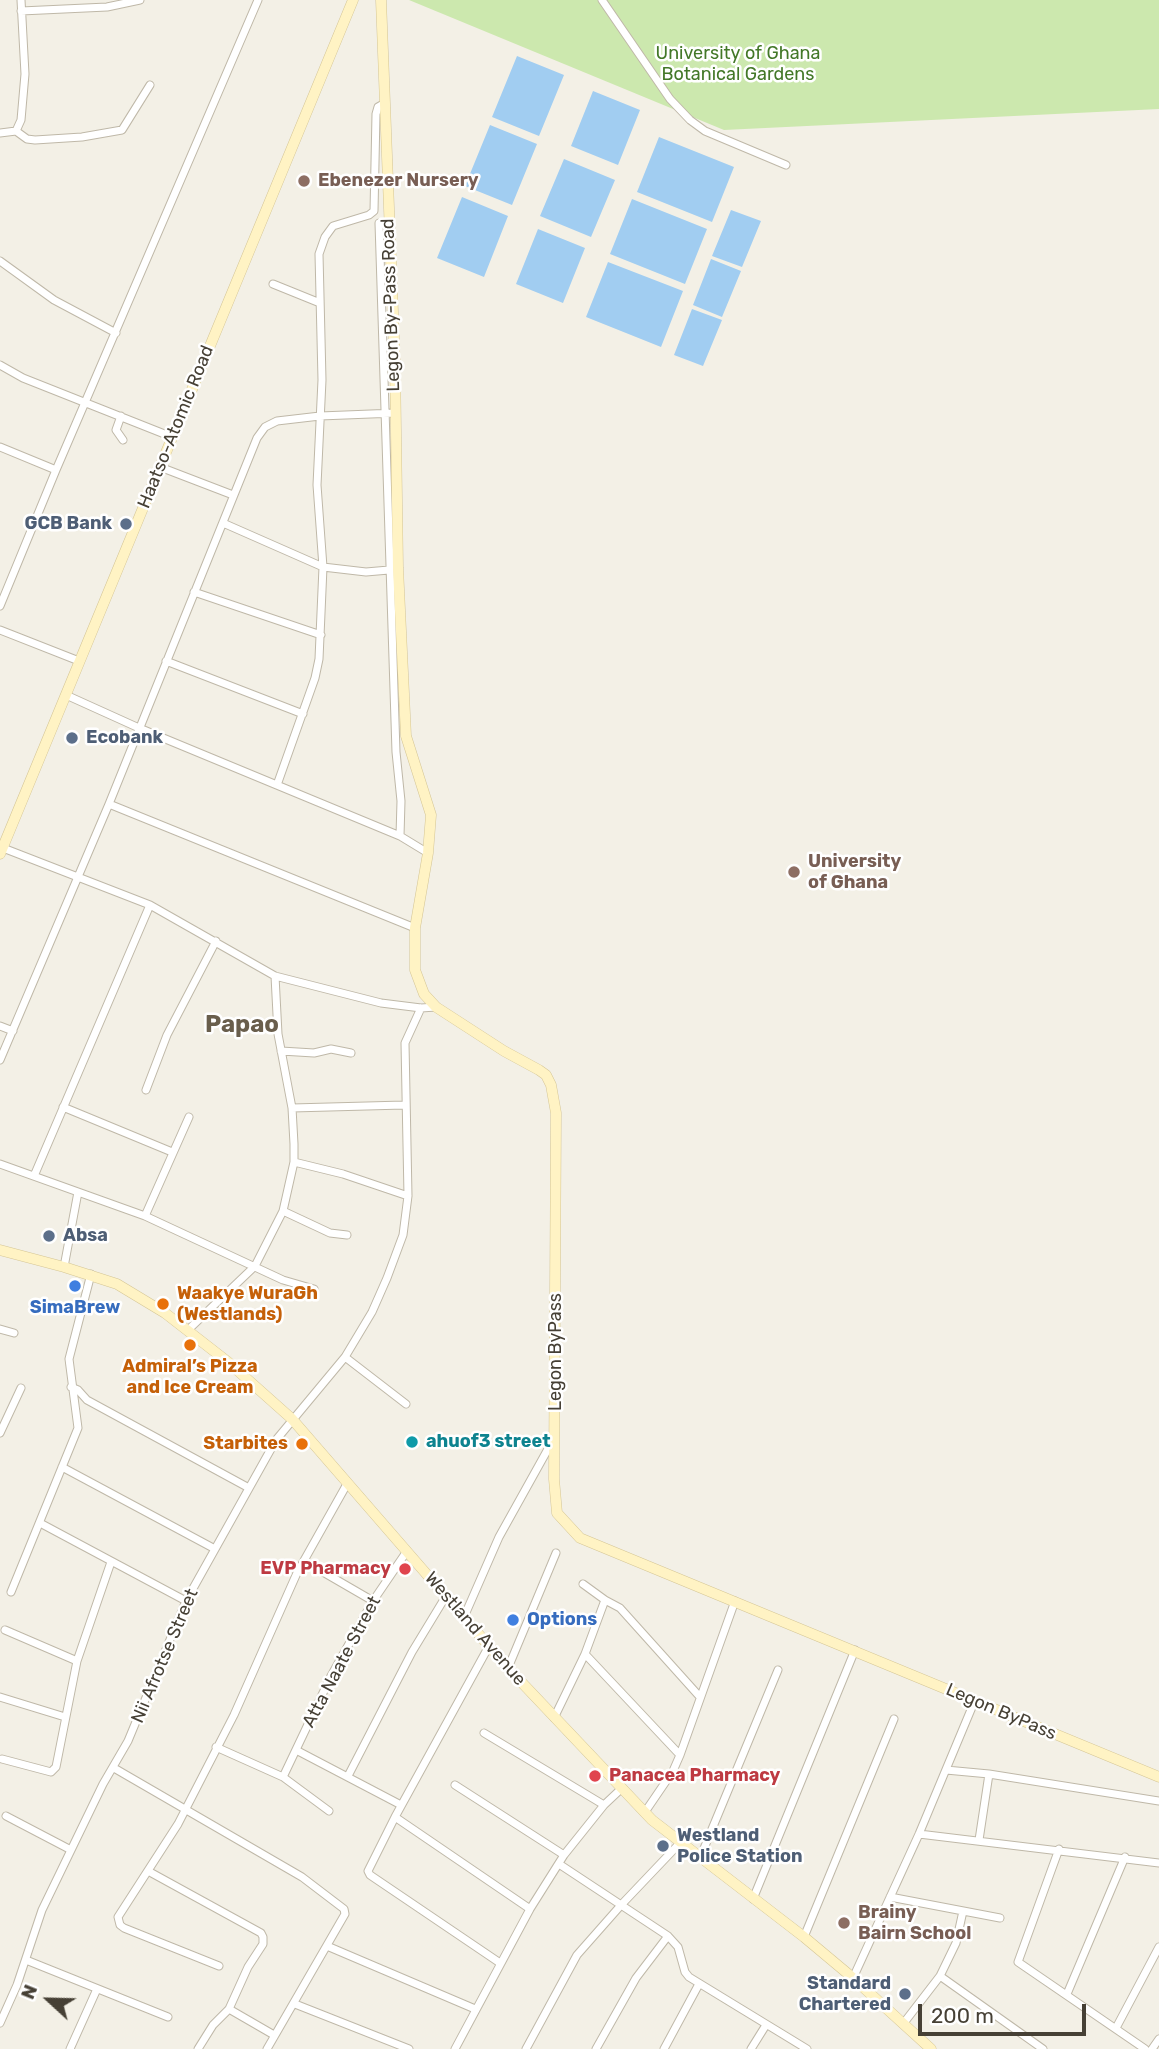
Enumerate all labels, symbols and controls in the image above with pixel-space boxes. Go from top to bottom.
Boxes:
park label: University of Ghana Botanical Gardens [656,43,820,86]
place label: Ebenezer Nursery [318,170,479,192]
marker: Ebenezer Nursery [296,173,312,189]
street label: Legon By-Pass Road [377,218,405,392]
street label: Haatso-Atomic Road [133,342,219,512]
place label: GCB Bank [25,513,112,535]
marker: GCB Bank [118,516,134,532]
place label: Ecobank [86,727,163,749]
marker: Ecobank [64,730,80,746]
place label: University of Ghana [808,851,901,894]
marker: University of Ghana [786,864,802,880]
district label: Papao [205,1011,279,1039]
place label: Absa [63,1225,108,1247]
marker: Absa [41,1228,57,1244]
marker: SimaBrew [67,1278,83,1294]
place label: Waakye WuraGh (Westlands) [177,1283,318,1326]
street label: Legon ByPass [545,1293,567,1411]
marker: Waakye WuraGh (Westlands) [155,1296,171,1312]
place label: SimaBrew [30,1297,120,1319]
marker: Admiral’s Pizza and Ice Cream [182,1337,198,1353]
place label: Admiral’s Pizza and Ice Cream [122,1356,258,1398]
place label: ahuof3 street [426,1431,551,1453]
place label: Starbites [203,1433,288,1455]
marker: ahuof3 street [404,1434,420,1450]
marker: Starbites [294,1436,310,1452]
place label: EVP Pharmacy [260,1558,391,1580]
marker: EVP Pharmacy [397,1561,413,1577]
street label: Westland Avenue [420,1568,530,1690]
street label: Nii Afrotse Street [127,1586,203,1726]
street label: Atta Naate Street [298,1593,386,1731]
place label: Options [527,1609,597,1631]
marker: Options [505,1612,521,1628]
street label: Legon ByPass [942,1679,1060,1745]
place label: Panacea Pharmacy [609,1765,780,1787]
marker: Panacea Pharmacy [587,1768,603,1784]
place label: Westland Police Station [677,1825,803,1868]
marker: Westland Police Station [655,1838,671,1854]
place label: Brainy Bairn School [858,1902,971,1944]
marker: Brainy Bairn School [836,1915,852,1931]
north arrow [14,1965,84,2035]
place label: Standard Chartered [799,1973,891,2016]
text: N [16,1981,42,2003]
marker: Standard Chartered [897,1986,913,2002]
scale bar [921,1990,1089,2034]
text: 200 m [931,2003,994,2028]

